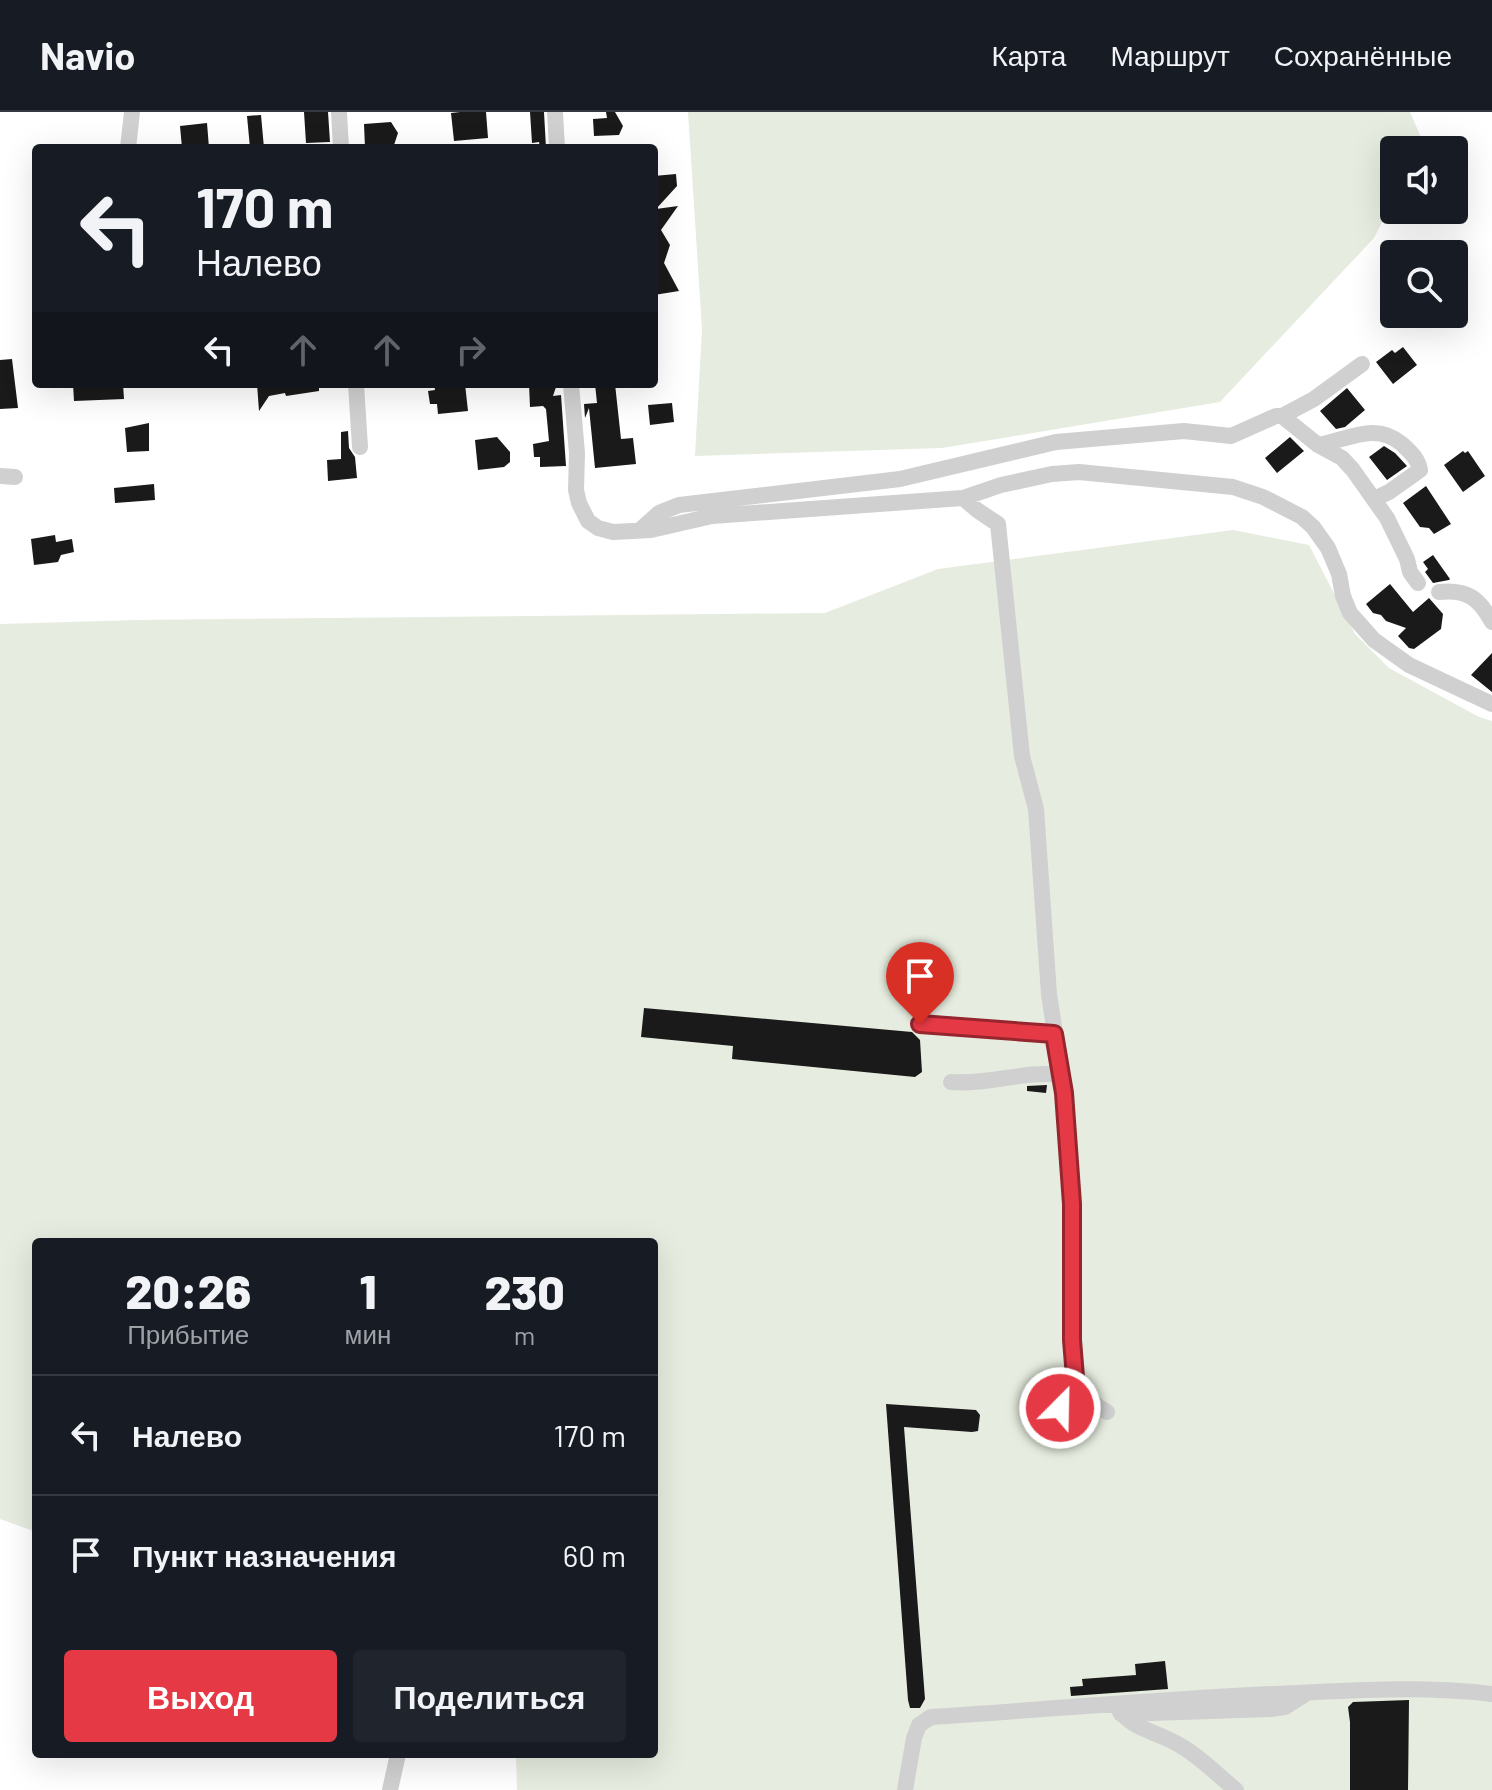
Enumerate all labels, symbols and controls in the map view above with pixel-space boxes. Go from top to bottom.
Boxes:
text: Navio [40,32,135,78]
text: Карта [991,38,1066,72]
text: Маршрут [1110,38,1230,72]
text: Сохранённые [1274,38,1452,72]
map controls [1380,136,1468,328]
button: sound [1380,136,1468,224]
text: 170 m [196,172,333,239]
icon: left [64,176,168,280]
text: Налево [196,240,322,283]
button: search [1380,240,1468,328]
icon: left [197,328,241,372]
icon: ahead [281,328,325,372]
icon: ahead [365,328,409,372]
icon: right [449,328,493,372]
pin [886,942,954,1024]
icon: arrive [898,954,942,998]
text: 20:26 [125,1261,251,1319]
text: 1 [359,1261,376,1319]
text: 230 [485,1262,565,1320]
text: Прибытие [127,1318,249,1349]
text: мин [345,1318,391,1349]
text: m [514,1319,535,1350]
position arrow [1018,1366,1102,1450]
icon: left [64,1413,108,1457]
text: Налево [132,1417,242,1453]
text: 170 m [554,1417,626,1453]
icon: arrive [64,1533,108,1577]
text: Пункт назначения [132,1537,396,1573]
text: 60 m [563,1537,626,1573]
button: Выход [64,1650,337,1742]
button: Поделиться [353,1650,626,1742]

